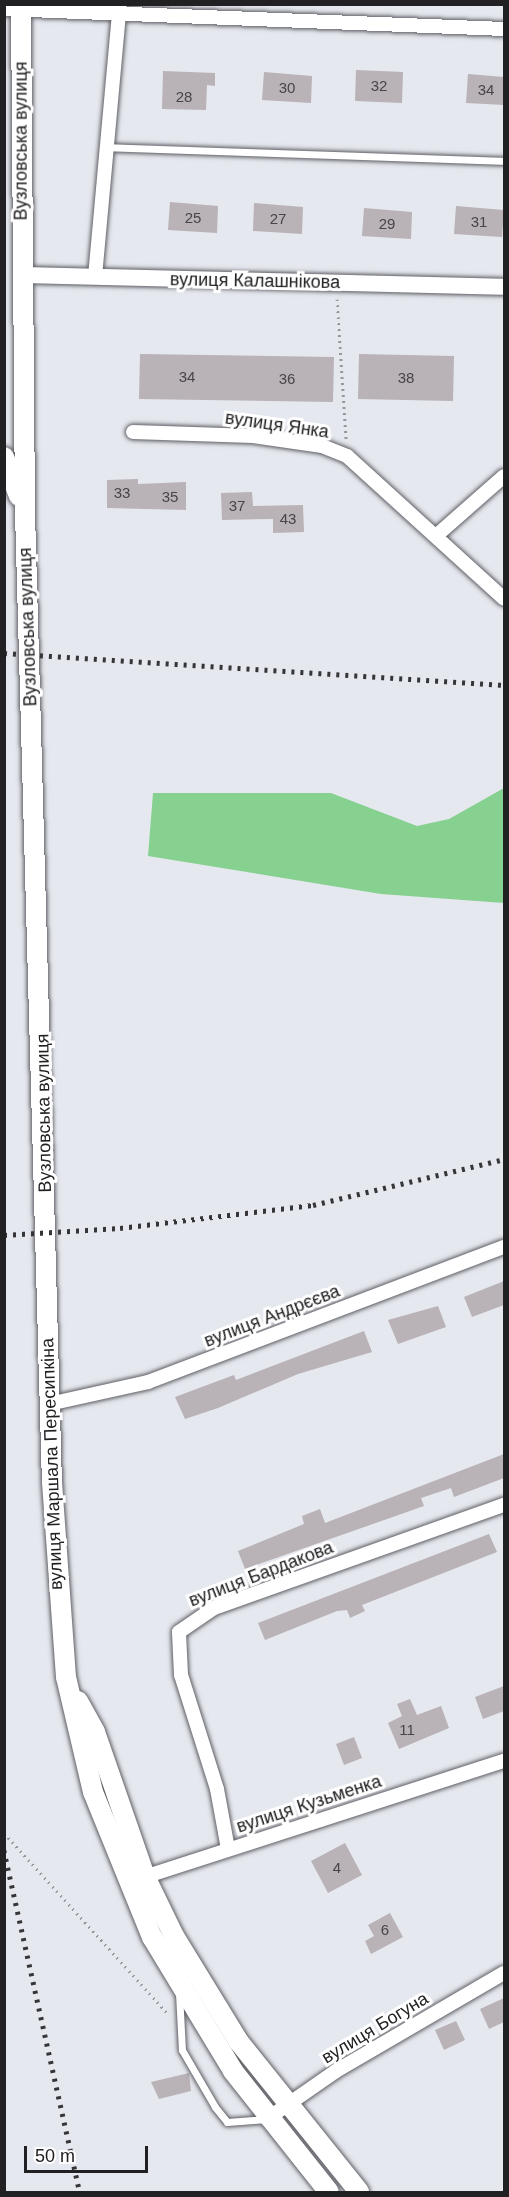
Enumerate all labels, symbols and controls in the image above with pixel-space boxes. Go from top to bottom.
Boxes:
street label: Вузловська вулиця [10,62,32,220]
house number: 32 [371,77,387,95]
house number: 30 [279,79,295,97]
house number: 34 [478,81,494,99]
house number: 28 [176,88,192,106]
house number: 25 [185,209,201,227]
house number: 27 [270,210,286,228]
house number: 31 [471,213,487,231]
house number: 29 [379,215,395,233]
street label: вулиця Калашнікова [170,269,340,293]
house number: 34 [179,368,195,386]
house number: 38 [398,369,414,387]
house number: 36 [279,370,295,388]
street label: вулиця Янка [224,407,330,443]
house number: 33 [114,484,130,502]
house number: 35 [162,488,178,506]
house number: 37 [229,497,245,515]
house number: 43 [280,510,296,528]
street label: Вузловська вулиця [14,547,42,707]
street label: Вузловська вулиця [32,1033,56,1193]
street label: вулиця Андрєєва [201,1280,343,1352]
street label: вулиця Маршала Пересипкіна [37,1338,67,1590]
street label: вулиця Бардакова [186,1537,336,1611]
house number: 11 [399,1721,415,1739]
street label: вулиця Кузьменка [234,1770,384,1838]
house number: 4 [333,1859,341,1877]
house number: 6 [381,1921,389,1939]
street label: вулиця Богуна [318,1988,432,2068]
scale bar [27,2134,152,2172]
text: 50 m [35,2146,75,2166]

